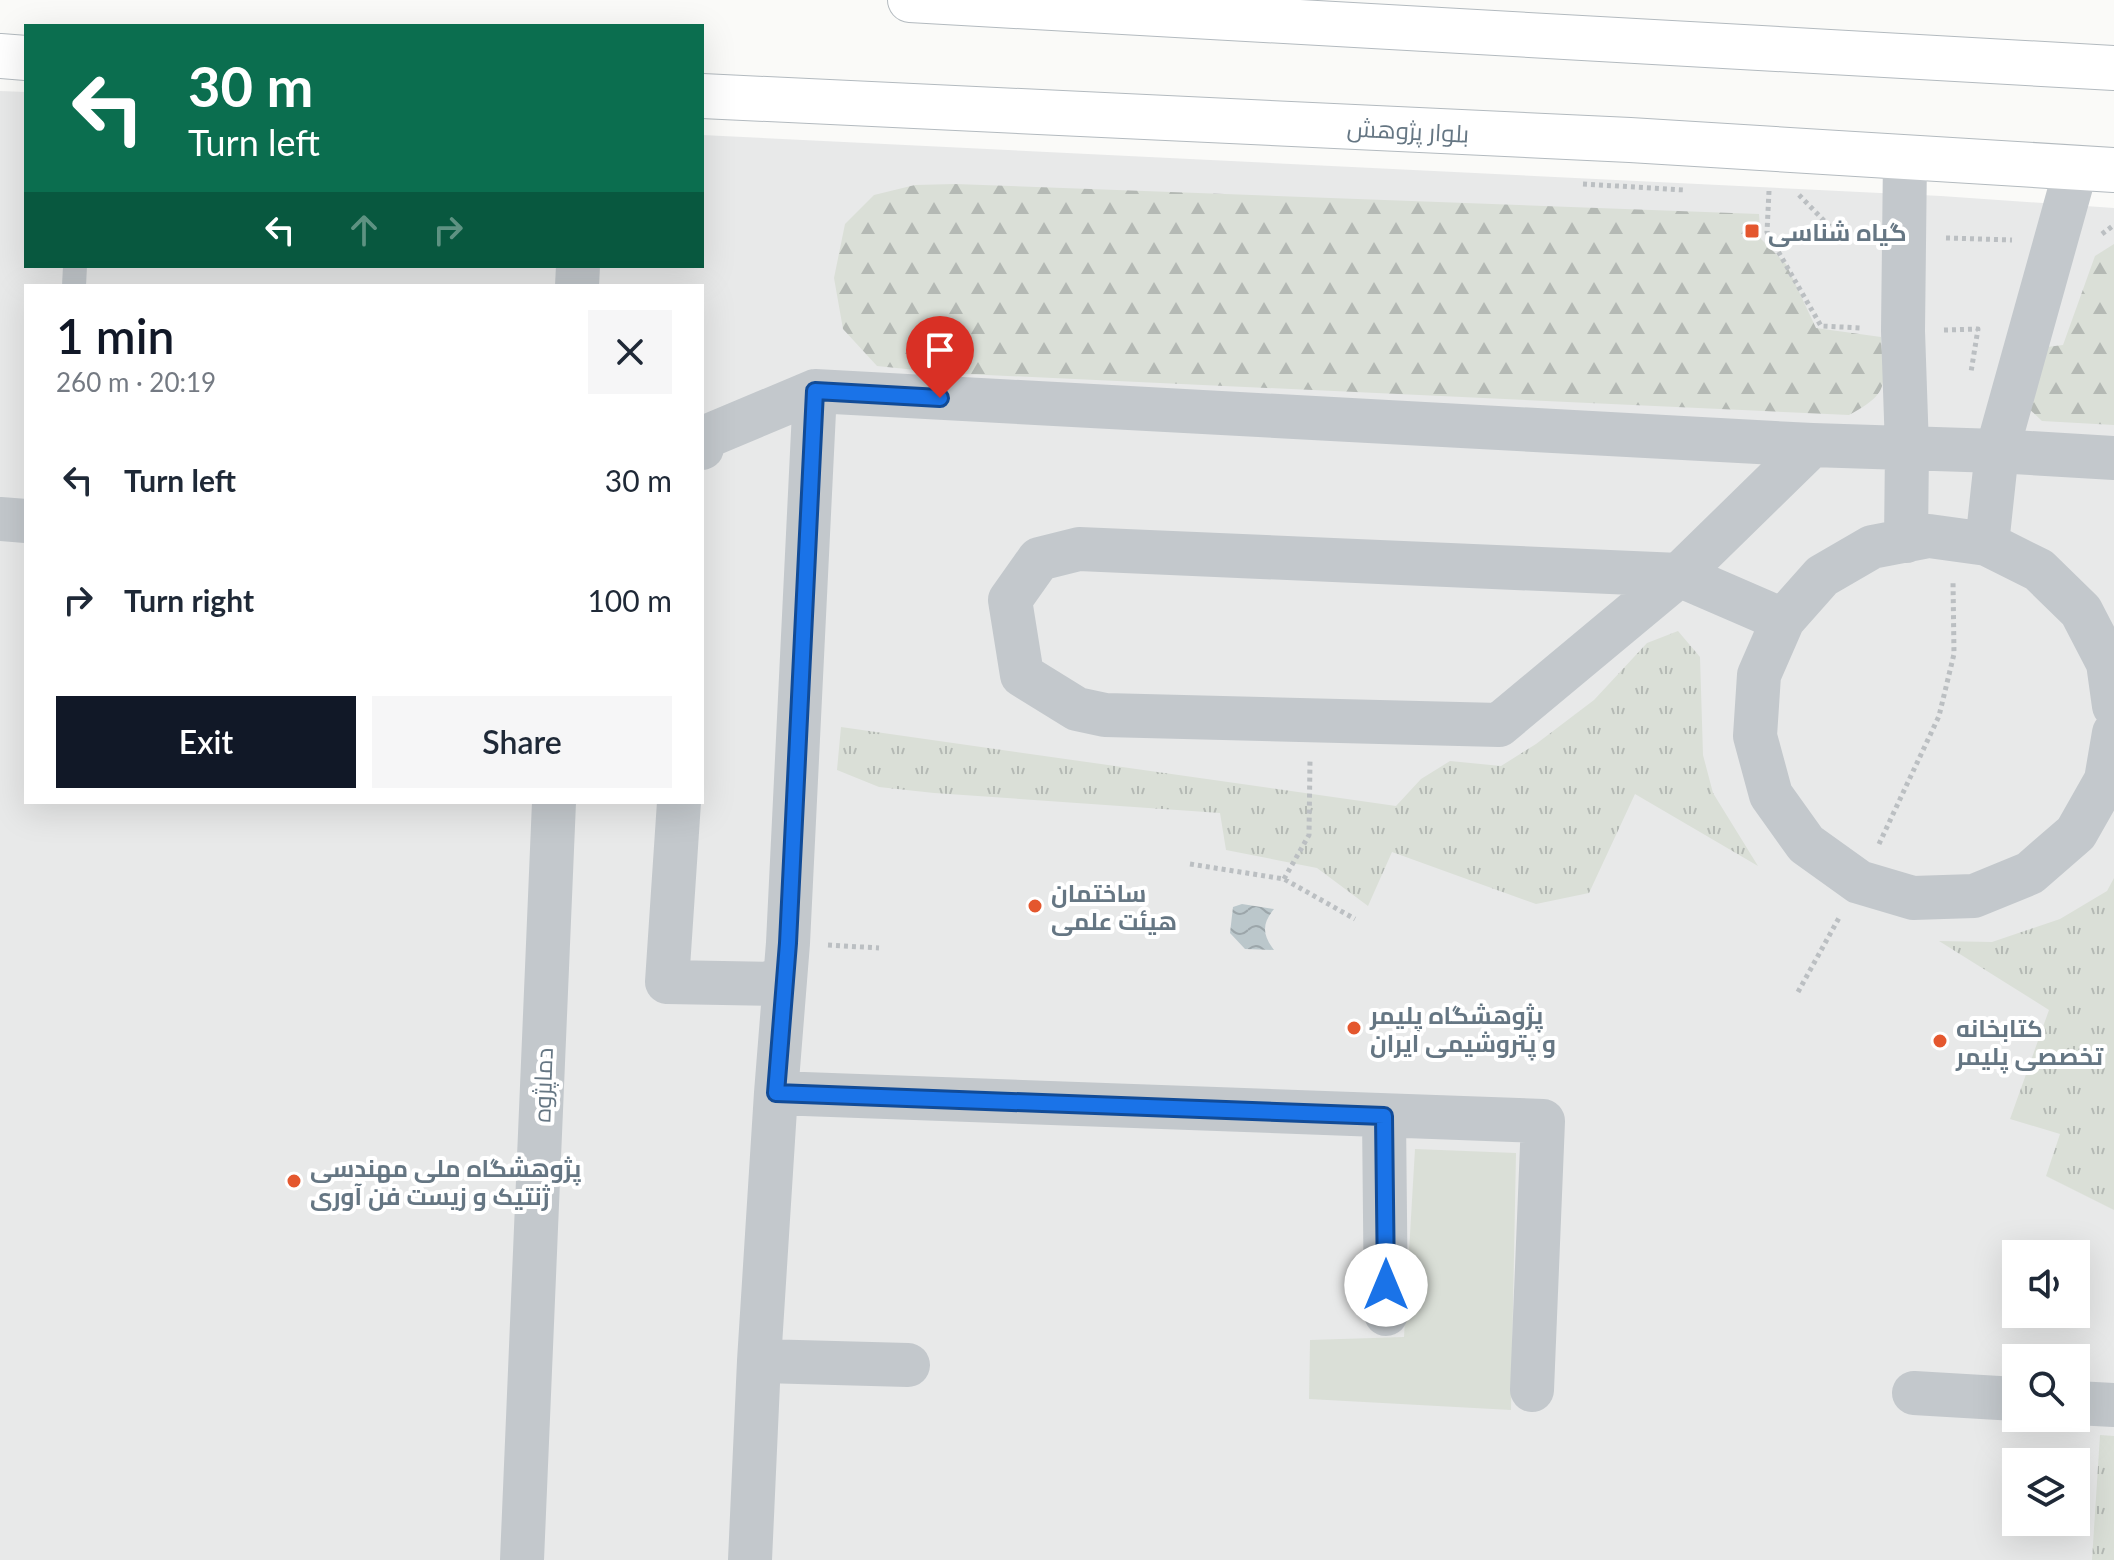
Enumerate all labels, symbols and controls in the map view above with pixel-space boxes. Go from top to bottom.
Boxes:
text: 30 m [188,52,313,119]
icon: left [56,56,160,160]
street label: بلوار پژوهش [1346,112,1470,151]
text: Turn left [188,120,320,164]
icon: left [258,208,302,252]
icon: ahead [342,208,386,252]
icon: right [426,208,470,252]
place label: گیاه شناسی [1768,217,1907,247]
marker: گیاه شناسی [1743,222,1761,240]
text: 1 min [56,307,174,364]
button: close [588,310,672,394]
pin [906,316,974,398]
icon: arrive [918,328,962,372]
text: 260 m · 20:19 [56,366,216,398]
icon: left [56,458,100,502]
text: Turn left [124,462,236,498]
text: 30 m [605,462,672,498]
icon: right [56,578,100,622]
text: Turn right [124,582,254,618]
text: 100 m [587,582,672,618]
button: Exit [56,696,356,788]
button: Share [372,696,672,788]
place label: ساختمان هیئت علمی [1051,878,1177,936]
marker: ساختمان هیئت علمی [1026,897,1044,915]
place label: پژوهشگاه پلیمر و پتروشیمی ایران [1369,1000,1556,1061]
place label: کتابخانه تخصصی پلیمر [1955,1013,2104,1074]
marker: پژوهشگاه پلیمر و پتروشیمی ایران [1345,1019,1363,1037]
marker: کتابخانه تخصصی پلیمر [1931,1032,1949,1050]
street label: دماپژوه [526,1047,561,1123]
place label: پژوهشگاه ملی مهندسی ژنتیک و زیست فن آوری [310,1153,581,1211]
marker: پژوهشگاه ملی مهندسی ژنتیک و زیست فن آوری [285,1172,303,1190]
map controls [2002,1240,2090,1536]
button: sound [2002,1240,2090,1328]
position arrow [1344,1243,1428,1327]
button: search [2002,1344,2090,1432]
button: layers [2002,1448,2090,1536]

